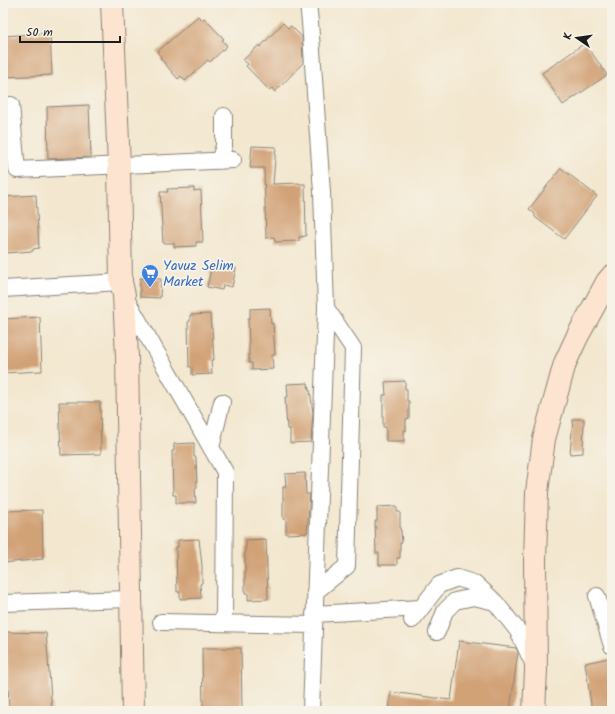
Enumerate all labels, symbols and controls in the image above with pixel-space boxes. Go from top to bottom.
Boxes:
scale bar [20,18,120,44]
north arrow [557,18,597,58]
text: 50 m [26,23,53,42]
text: K [559,30,578,41]
place label: Yavuz Selim Market [163,255,234,293]
supermarket icon: Yavuz Selim Market [140,263,160,288]

